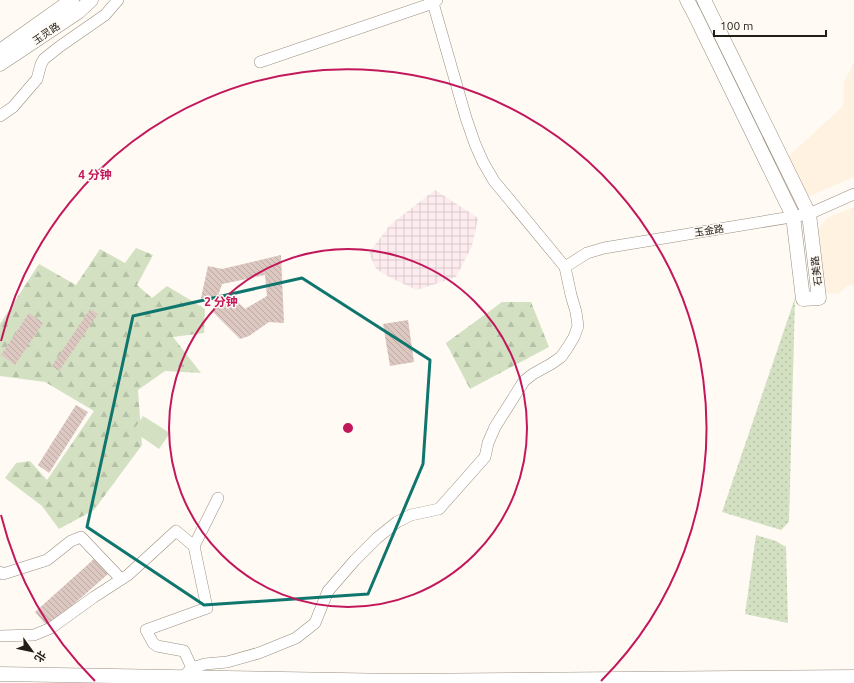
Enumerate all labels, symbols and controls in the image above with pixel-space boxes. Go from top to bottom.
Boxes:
scale bar [714,12,826,38]
text: 100 m [720,19,753,32]
street label: 玉灵路 [31,20,62,46]
text: 4 分钟 [78,168,112,181]
street label: 玉金路 [693,223,725,238]
street label: 石美路 [809,255,824,286]
text: 2 分钟 [204,295,238,308]
centre of rings [341,421,355,435]
north arrow [12,631,52,671]
text: 北 [32,649,48,664]

